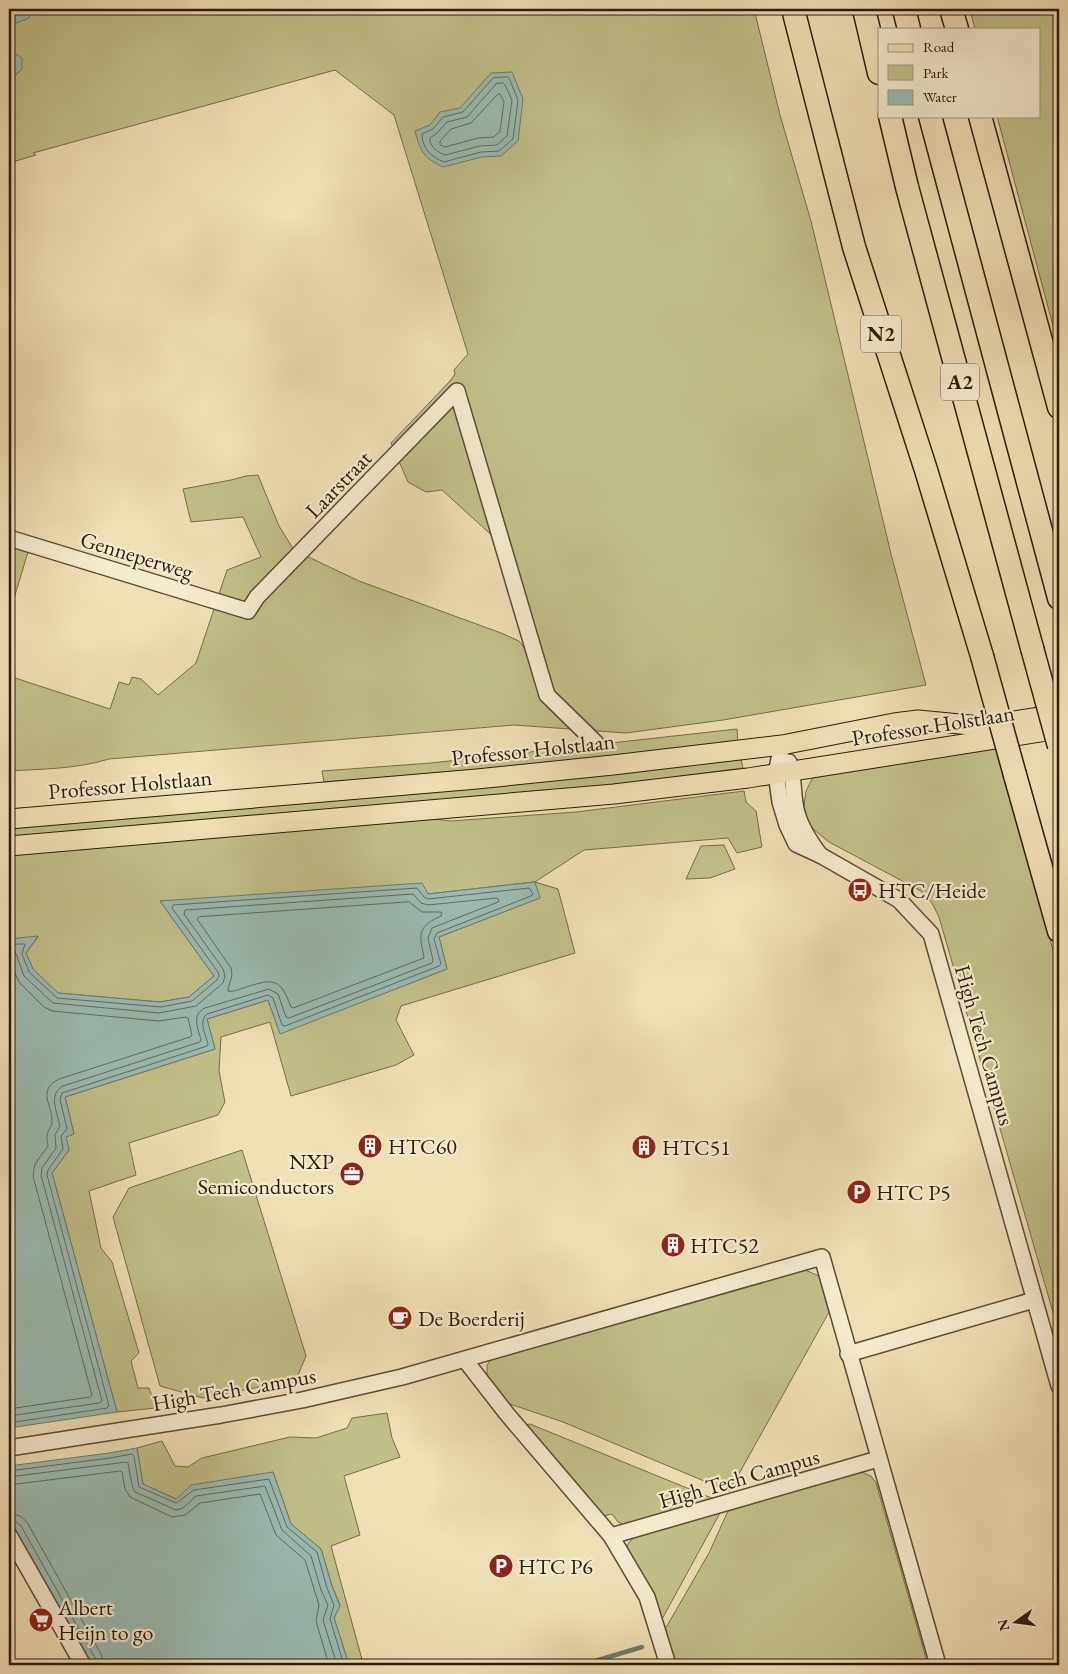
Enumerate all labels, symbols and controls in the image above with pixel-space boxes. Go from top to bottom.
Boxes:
legend [878,28,1040,118]
text: Road [923,37,955,56]
text: Park [923,63,950,82]
text: Water [923,87,957,106]
road number: N2 [861,316,901,352]
road number: A2 [941,364,979,401]
street label: Laarstraat [299,444,378,524]
street label: Genneperweg [77,525,197,586]
street label: Professor Holstlaan [850,698,1017,753]
street label: Professor Holstlaan [450,726,617,773]
street label: Professor Holstlaan [47,763,214,806]
place label: HTC/Heide [878,876,986,905]
bus stop icon: HTC/Heide [847,877,873,903]
street label: High Tech Campus [948,962,1021,1129]
place label: HTC60 [388,1132,457,1161]
building icon: HTC60 [357,1133,383,1159]
place label: HTC51 [662,1133,731,1162]
building icon: HTC51 [631,1134,657,1160]
place label: NXP Semiconductors [198,1147,334,1201]
office icon: NXP Semiconductors [339,1161,365,1187]
place label: HTC P5 [876,1178,951,1207]
parking icon: HTC P5 [846,1179,872,1205]
place label: HTC52 [690,1231,759,1260]
building icon: HTC52 [660,1232,686,1258]
place label: De Boerderij [418,1304,525,1333]
cafe icon: De Boerderij [387,1305,413,1331]
street label: High Tech Campus [150,1361,318,1418]
street label: High Tech Campus [656,1442,823,1515]
place label: HTC P6 [518,1552,593,1581]
parking icon: HTC P6 [488,1553,514,1579]
place label: Albert Heijn to go [57,1593,154,1647]
north arrow [990,1596,1040,1646]
supermarket icon: Albert Heijn to go [28,1607,54,1633]
text: N [993,1617,1013,1633]

